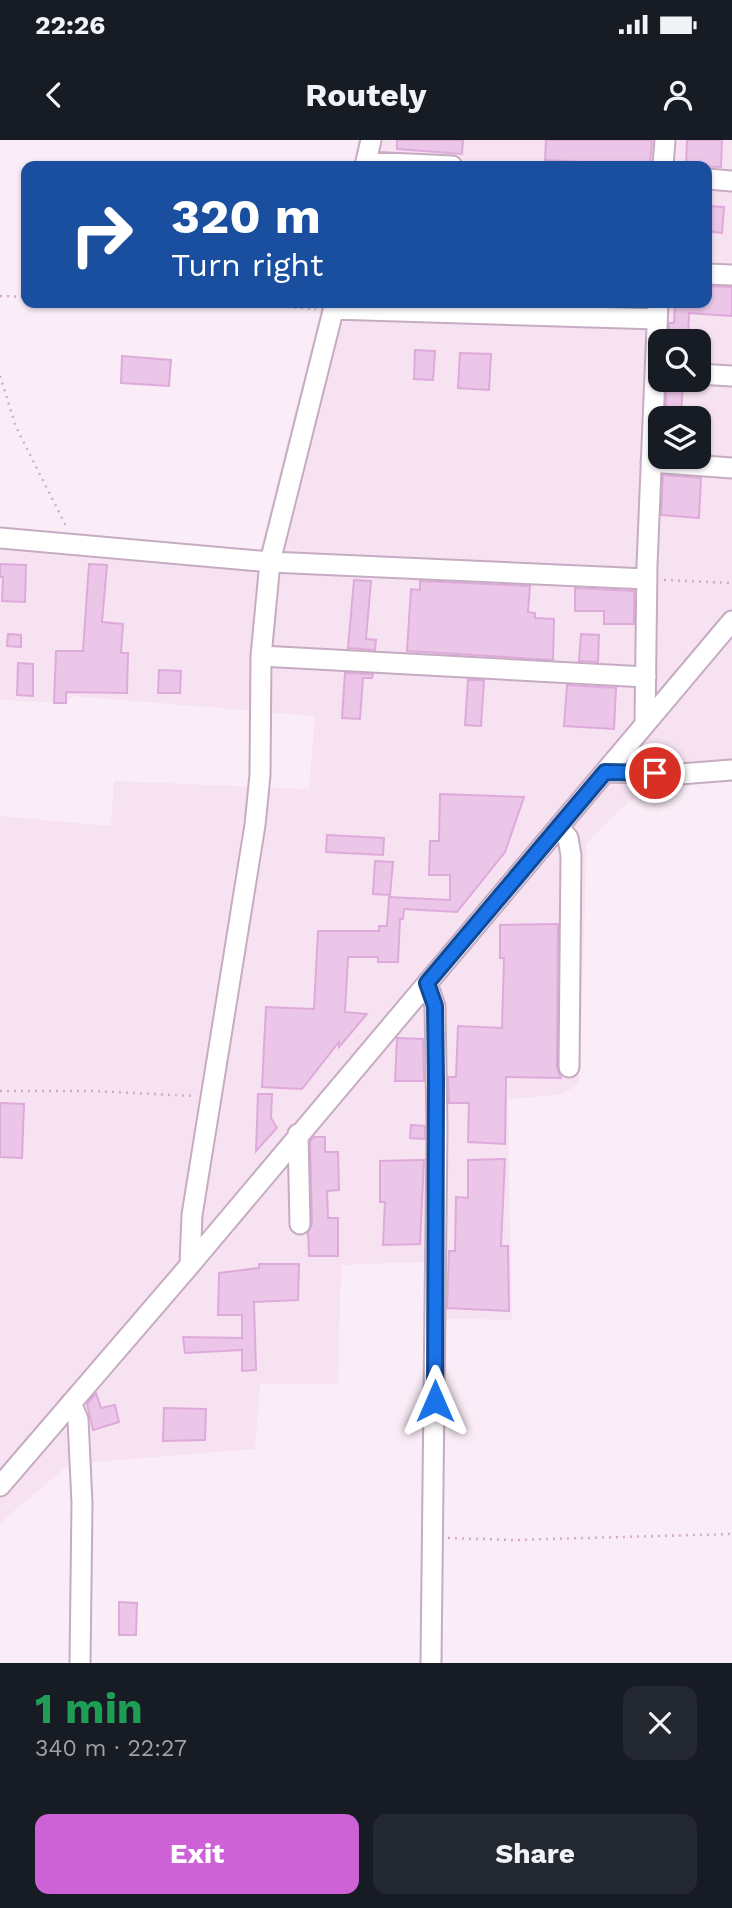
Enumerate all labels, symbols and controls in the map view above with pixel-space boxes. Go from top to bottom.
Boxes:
text: 22:26 [35,10,105,40]
icon: back [35,76,73,114]
text: Routely [305,76,427,114]
icon: person [659,76,697,114]
text: 320 m [171,187,321,245]
icon: right [56,189,147,280]
text: Turn right [171,246,323,284]
map controls [648,329,711,469]
button: search [648,329,711,392]
button: layers [648,406,711,469]
pin [625,743,685,803]
icon: arrive [636,754,674,792]
position arrow [398,1364,472,1438]
text: 1 min [35,1684,143,1733]
button: close [623,1686,697,1760]
text: 340 m · 22:27 [35,1735,187,1762]
button: Exit [35,1814,359,1894]
button: Share [373,1814,697,1894]

